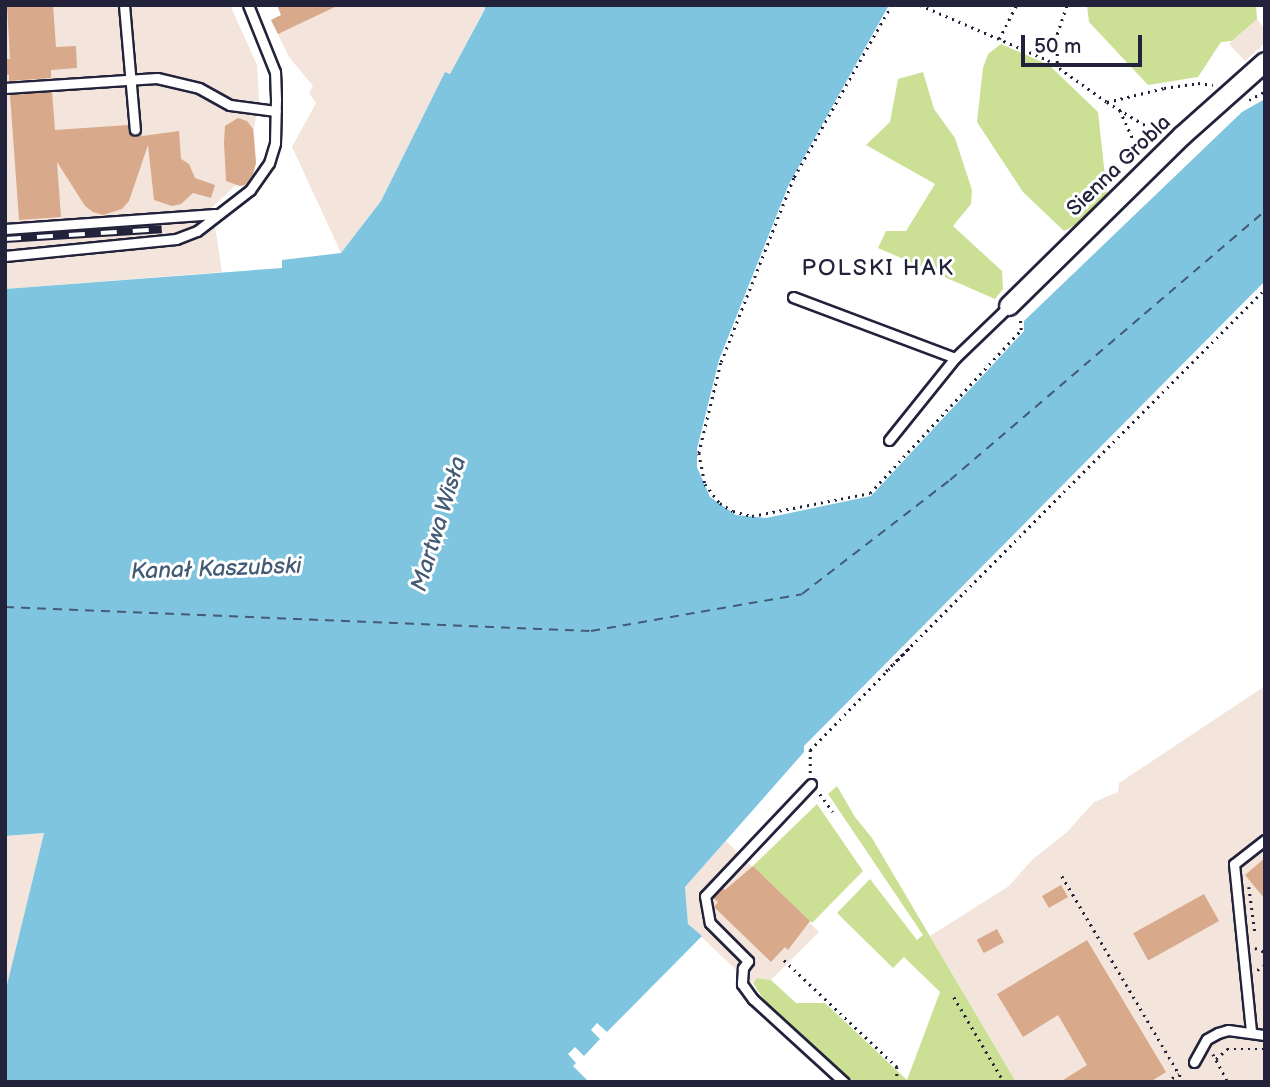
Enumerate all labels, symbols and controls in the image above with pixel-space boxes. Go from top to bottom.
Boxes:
scale bar [1025,21,1146,65]
text: 50 m [1034,34,1081,59]
street label: Sienna Grobla [1062,110,1176,222]
district label: POLSKI HAK [803,254,953,282]
water label: Martwa Wisła [405,453,473,595]
water label: Kanał Kaszubski [130,552,302,586]

